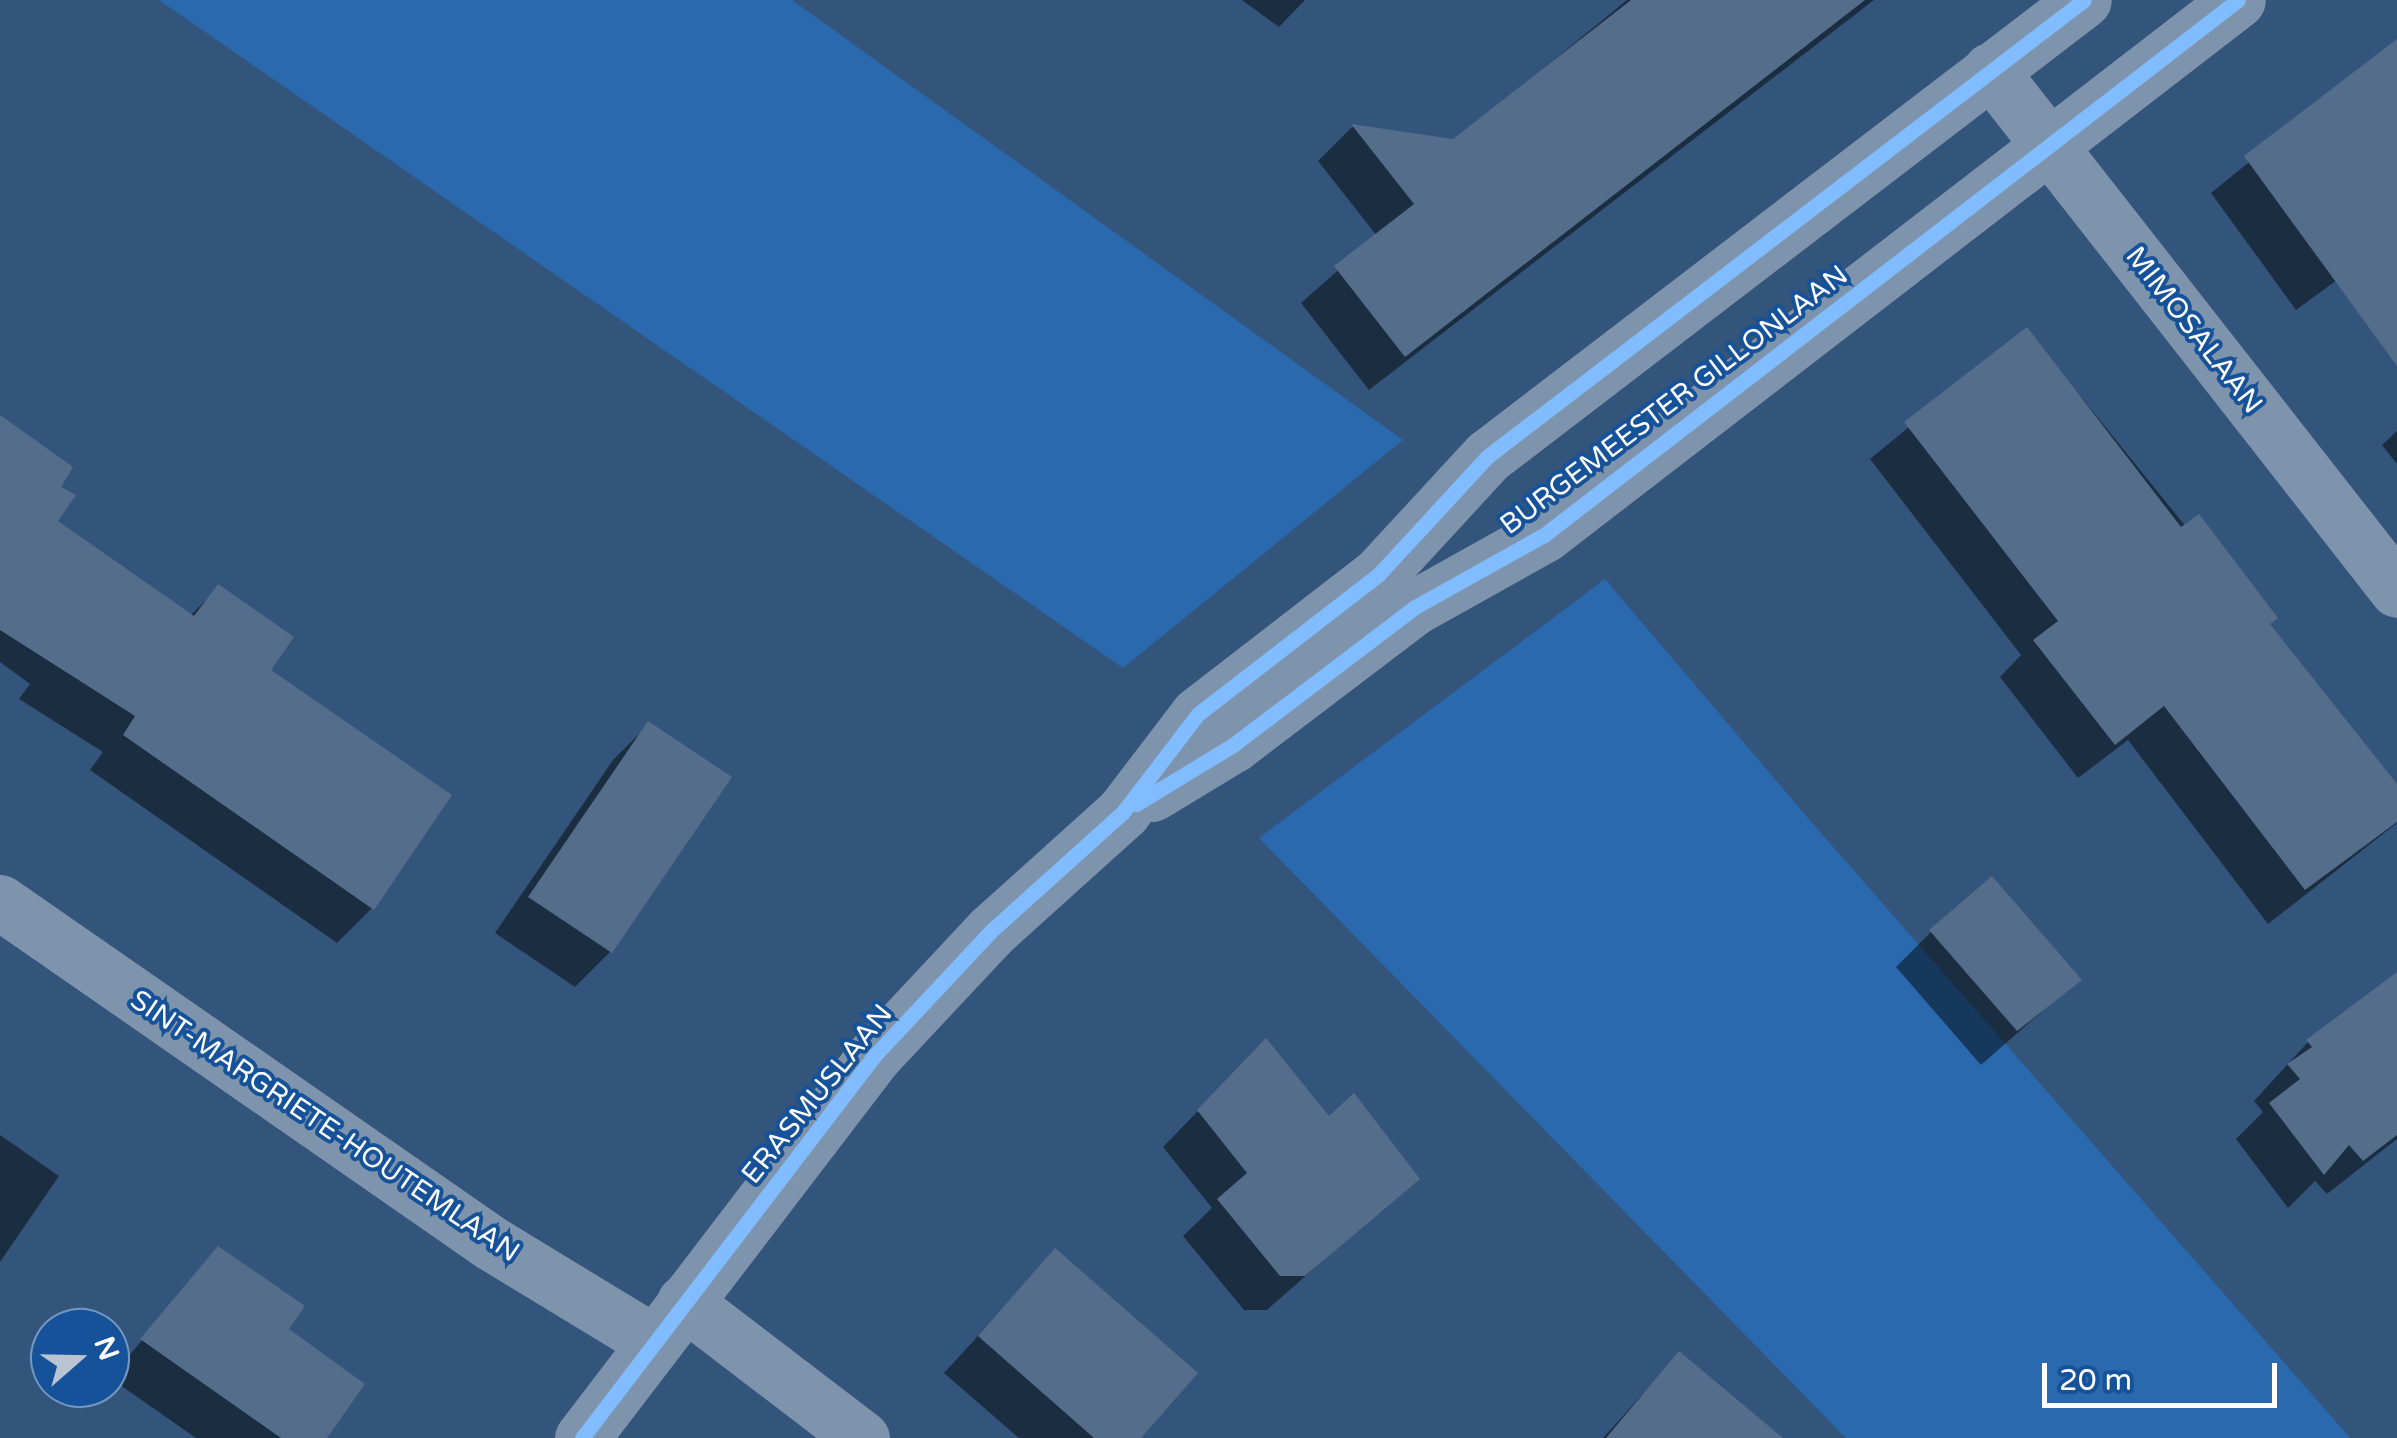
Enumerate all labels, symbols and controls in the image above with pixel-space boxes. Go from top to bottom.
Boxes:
street label: MIMOSALAAN [2119,240,2269,420]
street label: BURGEMEESTER GILLONLAAN [1494,258,1854,542]
street label: SINT-MARGRIETE-HOUTEMLAAN [124,983,526,1269]
street label: ERASMUSLAAN [734,998,900,1190]
north arrow [30,1308,130,1408]
text: N [86,1332,126,1365]
scale bar [2047,1343,2282,1405]
text: 20 m [2059,1362,2132,1399]

